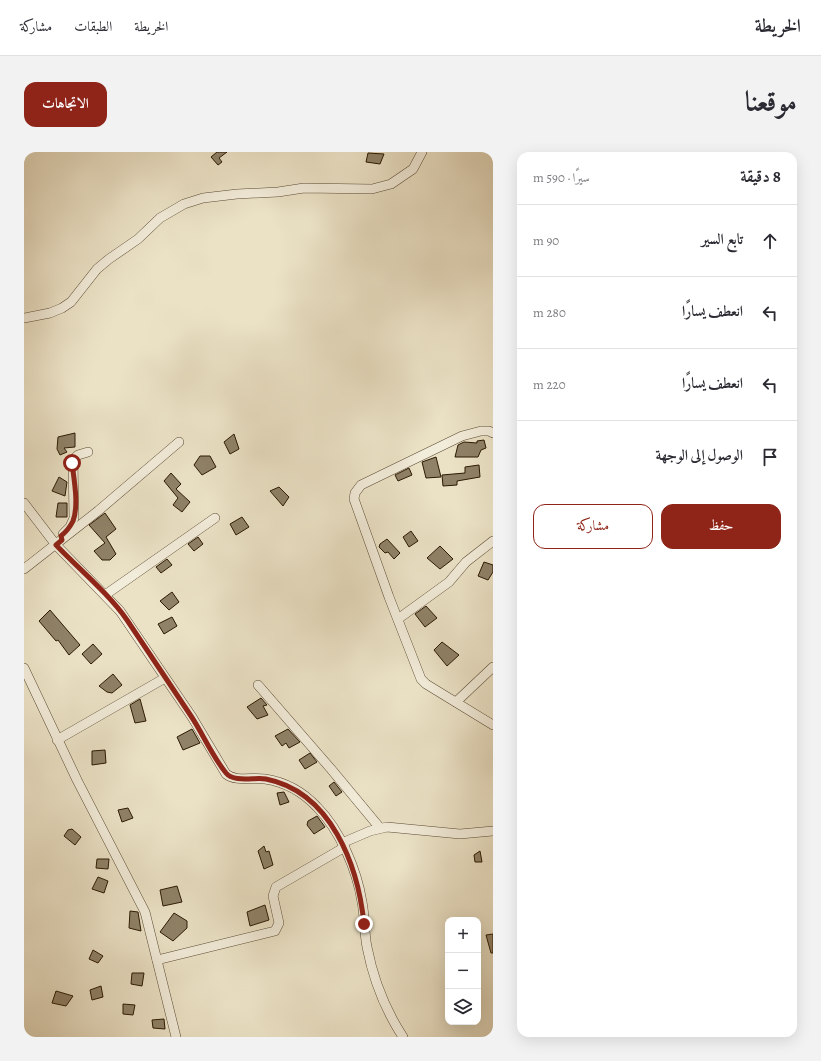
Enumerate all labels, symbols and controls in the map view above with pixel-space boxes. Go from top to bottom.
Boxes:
text: الخريطة [755,13,801,39]
text: مشاركة [20,17,52,36]
text: الطبقات [74,17,112,36]
text: الخريطة [134,17,168,36]
button: الاتجاهات [24,82,107,127]
text: موقعنا [745,83,797,121]
text: 8 دقيقة [740,165,781,188]
text: سيرًا · 590 m [533,169,590,186]
text: تابع السير [701,229,743,249]
icon: ahead [759,230,781,252]
text: 90 m [533,232,559,249]
text: انعطف يسارًا [682,301,743,321]
icon: left [759,302,781,324]
text: 280 m [533,304,566,321]
text: انعطف يسارًا [682,373,743,393]
icon: left [759,374,781,396]
text: 220 m [533,376,566,393]
text: الوصول إلى الوجهة [656,445,743,465]
icon: arrive [759,446,781,468]
route start [63,454,81,472]
button: مشاركة [533,504,653,549]
button: حفظ [661,504,781,549]
route end [355,915,373,933]
map controls [445,917,481,1025]
button: + [445,917,481,953]
button: − [445,953,481,989]
button: layers [445,989,481,1025]

